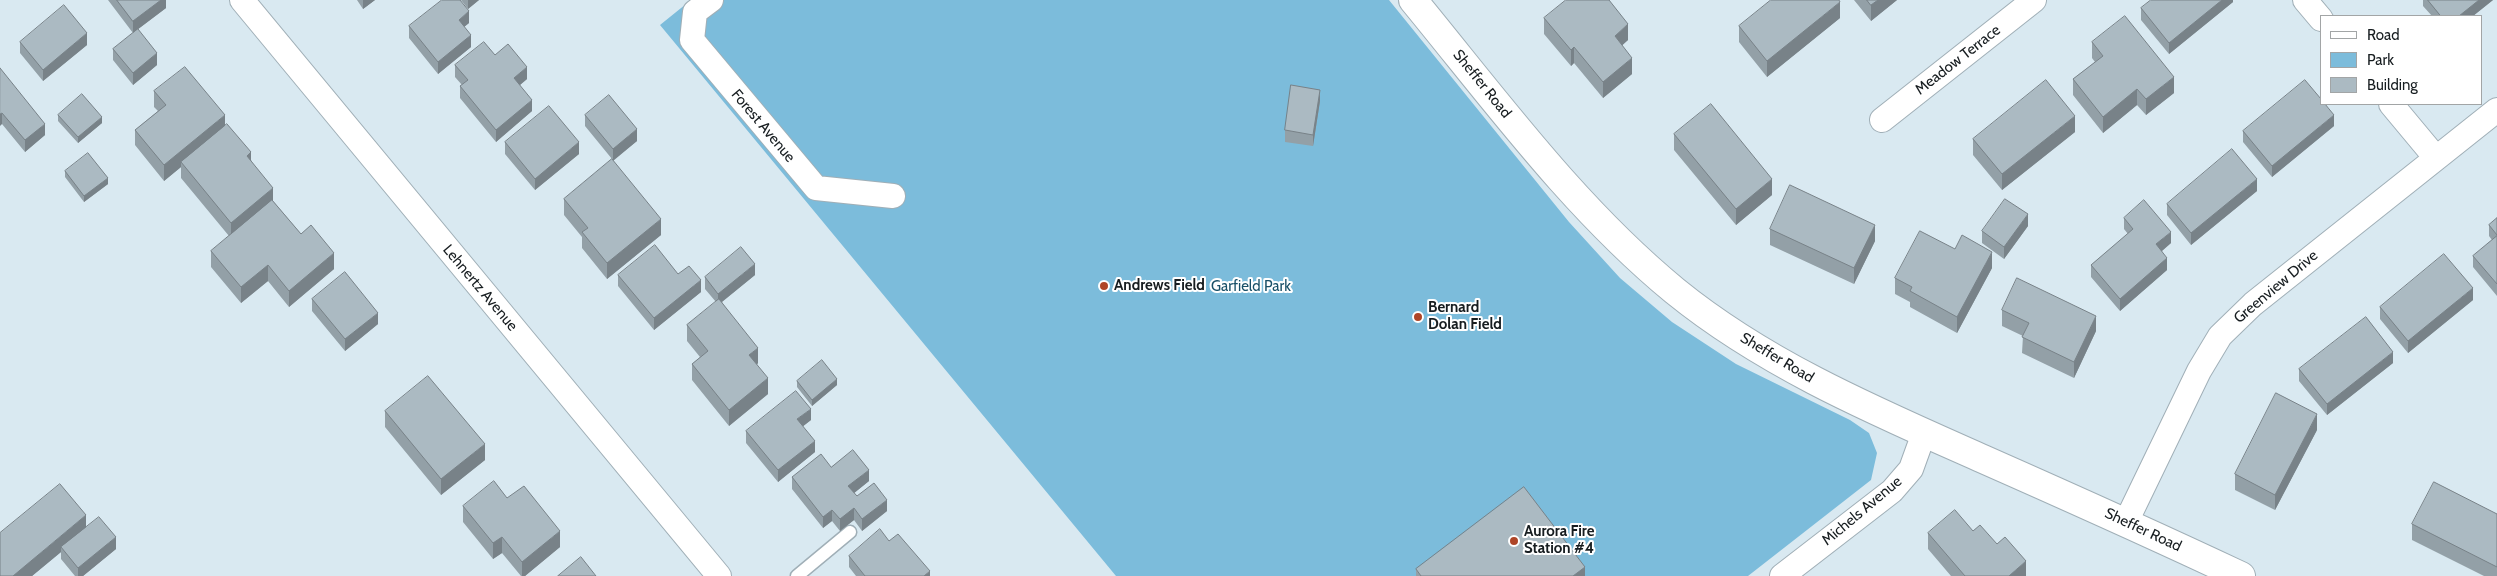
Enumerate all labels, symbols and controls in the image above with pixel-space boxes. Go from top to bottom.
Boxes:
legend [2320,15,2482,105]
street label: Meadow Terrace [1912,21,2004,99]
text: Road [2367,26,2400,44]
street label: Sheffer Road [1449,46,1515,122]
text: Park [2367,51,2394,69]
text: Building [2367,76,2418,94]
street label: Forest Avenue [727,86,799,166]
street label: Lehnertz Avenue [439,241,521,335]
street label: Greenview Drive [2230,247,2322,327]
place label: Andrews Field [1114,277,1205,295]
park label: Garfield Park [1211,278,1291,296]
marker: Andrews Field [1098,280,1110,292]
place label: Bernard Dolan Field [1428,299,1502,334]
marker: Bernard Dolan Field [1412,311,1424,323]
street label: Sheffer Road [1737,329,1817,387]
street label: Michels Avenue [1818,472,1906,550]
street label: Sheffer Road [2102,504,2184,556]
place label: Aurora Fire Station #4 [1524,523,1594,558]
marker: Aurora Fire Station #4 [1508,535,1520,547]

